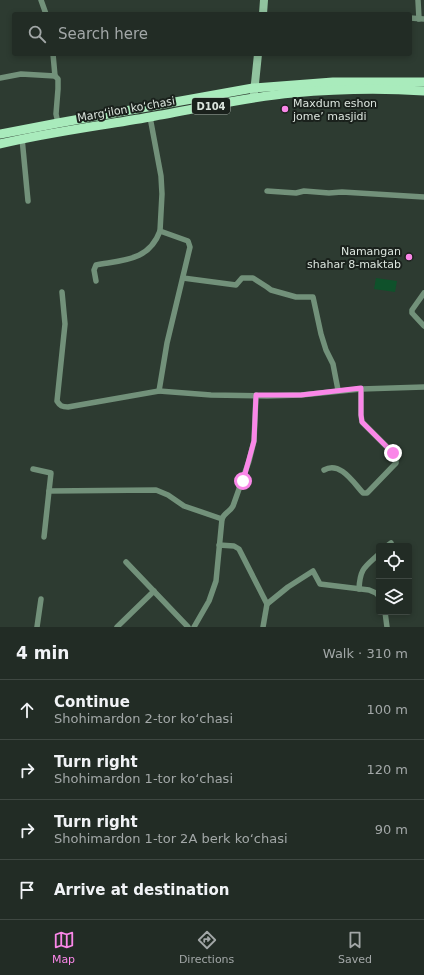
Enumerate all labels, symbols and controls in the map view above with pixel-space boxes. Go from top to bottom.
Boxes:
search box [12,12,412,56]
icon: search [26,23,48,45]
text: Search here [58,25,148,43]
street label: Margʻilon koʻchasi [76,94,176,124]
place label: Maxdum eshon jome’ masjidi [292,97,377,123]
road number: D104 [192,98,230,114]
marker: Maxdum eshon jome’ masjidi [280,104,290,114]
place label: Namangan shahar 8-maktab [307,245,401,271]
marker: Namangan shahar 8-maktab [404,252,414,262]
route end [384,444,402,462]
route start [234,472,252,490]
map controls [376,543,412,615]
button: locate [376,543,412,579]
button: layers [376,579,412,615]
text: 4 min [16,643,69,663]
text: Walk · 310 m [323,646,408,661]
text: Continue [54,693,130,711]
icon: ahead [16,699,38,721]
text: 100 m [366,702,408,717]
text: Shohimardon 2-tor koʻchasi [54,711,233,726]
text: Turn right [54,753,138,771]
icon: right [16,759,38,781]
text: 120 m [366,762,408,777]
text: Shohimardon 1-tor koʻchasi [54,771,233,786]
text: Turn right [54,813,138,831]
icon: right [16,819,38,841]
text: 90 m [375,822,408,837]
text: Shohimardon 1-tor 2A berk koʻchasi [54,831,288,846]
icon: arrive [16,879,38,901]
text: Arrive at destination [54,881,229,899]
tab: Map [52,929,75,966]
tab: Directions [179,929,234,966]
tab: Saved [338,929,372,966]

